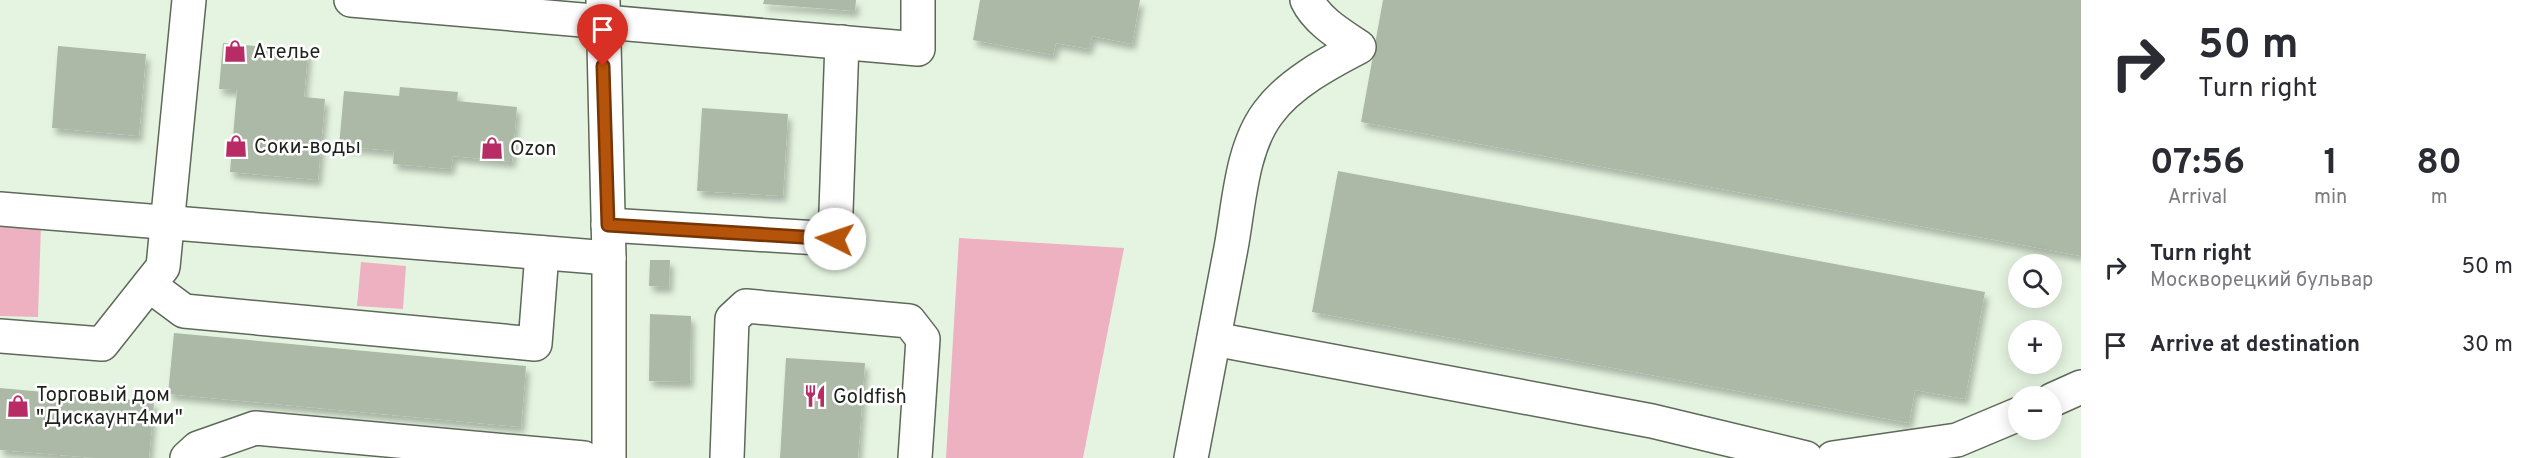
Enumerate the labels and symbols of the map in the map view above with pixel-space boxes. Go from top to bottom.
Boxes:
pin [577,4,628,66]
shop icon: Ателье [222,38,248,64]
place label: Ателье [253,40,320,66]
shop icon: Соки-воды [223,133,249,159]
place label: Соки-воды [254,135,361,161]
shop icon: Ozon [479,135,505,161]
place label: Ozon [510,137,556,163]
position arrow [803,207,867,271]
place label: Торговый дом "Дискаунт4ми" [36,383,183,432]
restaurant icon: Goldfish [802,383,828,409]
place label: Goldfish [833,385,907,411]
shop icon: Торговый дом "Дискаунт4ми" [5,393,31,419]

